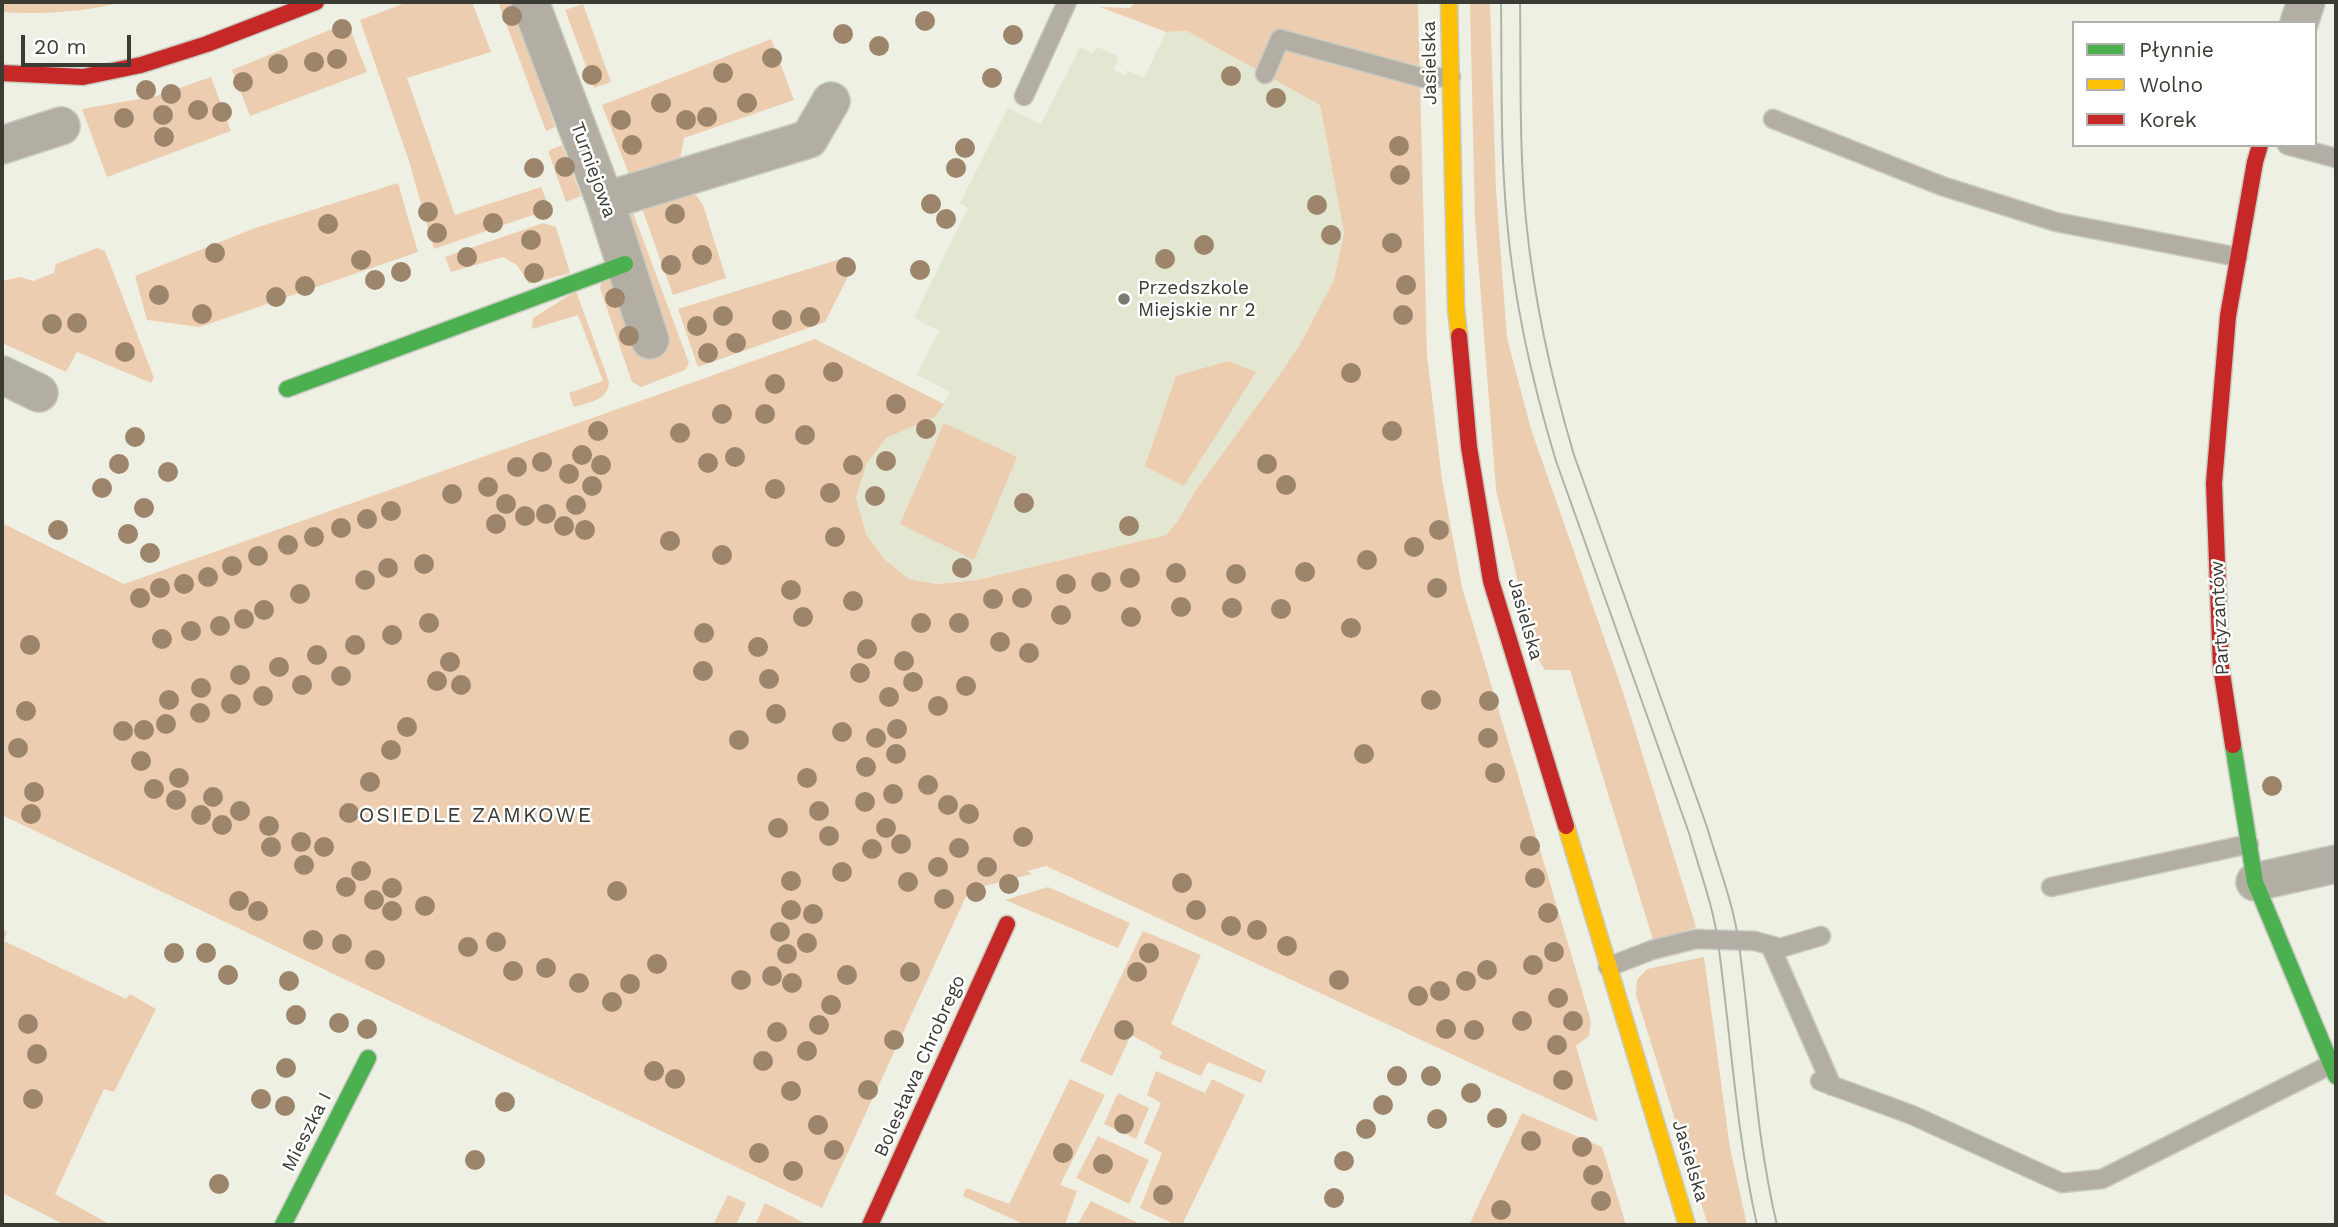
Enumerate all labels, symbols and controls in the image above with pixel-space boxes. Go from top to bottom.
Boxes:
scale bar [24,21,135,65]
street label: Jasielska [1418,21,1442,105]
legend [2072,21,2317,147]
text: 20 m [34,34,86,59]
text: Płynnie [2139,37,2214,62]
text: Wolno [2139,72,2203,97]
text: Korek [2139,107,2197,132]
street label: Turniejowa [565,119,621,221]
place label: Przedszkole Miejskie nr 2 [1138,277,1256,321]
marker: Przedszkole Miejskie nr 2 [1116,291,1132,307]
street label: Partyzantów [2206,560,2234,676]
street label: Jasielska [1502,575,1548,663]
district label: OSIEDLE ZAMKOWE [361,803,591,829]
street label: Bolesława Chrobrego [870,972,970,1160]
street label: Mieszka I [277,1089,337,1175]
street label: Jasielska [1667,1117,1713,1205]

